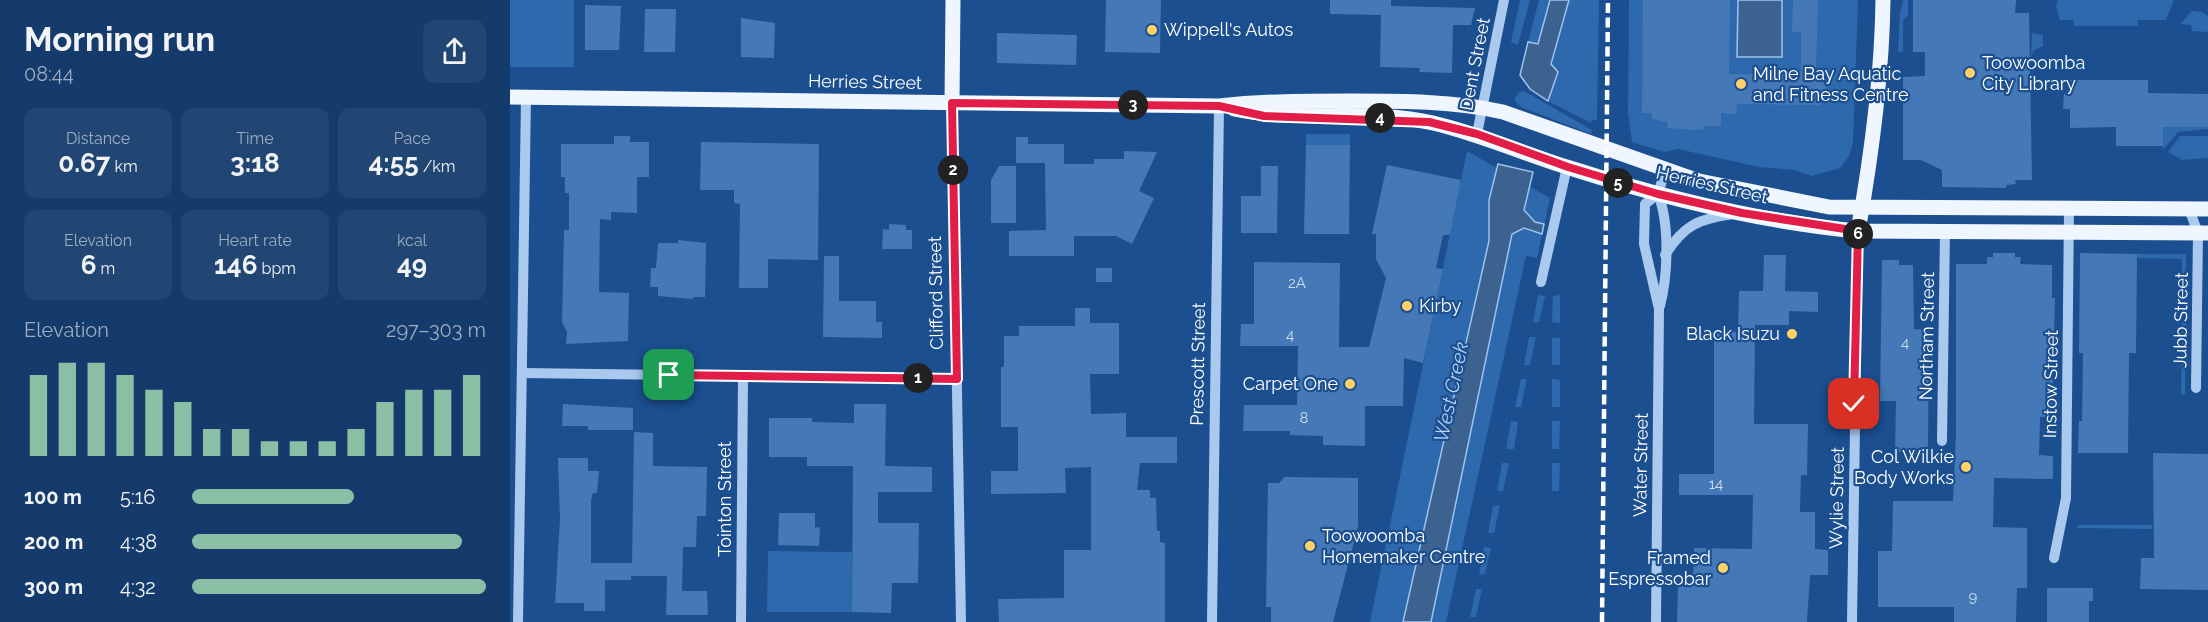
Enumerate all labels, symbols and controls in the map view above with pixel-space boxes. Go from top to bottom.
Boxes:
street label: Dent Street [1455,16,1494,112]
place label: Wippell's Autos [1164,19,1293,40]
text: Morning run [24,20,215,59]
button: share [423,20,486,83]
marker: Wippell's Autos [1145,23,1159,37]
place label: Toowoomba City Library [1982,52,2085,94]
text: 08:44 [24,62,74,86]
place label: Milne Bay Aquatic and Fitness Centre [1753,63,1909,105]
marker: Toowoomba City Library [1963,66,1977,80]
street label: Herries Street [808,70,922,93]
marker: Milne Bay Aquatic and Fitness Centre [1734,77,1748,91]
pin: 3 [1118,90,1148,120]
text: 3 [1129,95,1137,114]
pin: 4 [1365,103,1395,133]
text: 4 [1375,108,1385,127]
text: Distance [66,129,130,148]
text: Time [236,129,274,148]
text: Pace [394,129,430,148]
text: 0.67 [58,148,110,178]
text: 3:18 [230,148,280,178]
text: 4:55 [368,148,419,178]
pin: 2 [938,155,968,185]
text: km [110,157,138,176]
text: /km [419,157,456,176]
text: 2 [948,160,958,179]
street label: Herries Street [1654,161,1770,208]
pin: 5 [1603,168,1633,198]
text: 5 [1614,173,1622,192]
pin: 6 [1843,219,1873,249]
text: 6 [1853,224,1863,243]
text: Elevation [64,231,132,250]
text: Heart rate [218,231,292,250]
text: kcal [397,231,427,250]
street label: Clifford Street [924,236,947,350]
text: 6 [81,250,97,280]
text: 146 [214,250,257,280]
text: 49 [397,250,427,280]
text: m [97,259,115,278]
text: bpm [257,259,296,278]
street label: Northam Street [1915,272,1938,400]
street label: Jubb Street [2169,272,2192,368]
house number: 2A [1288,274,1306,292]
place label: Kirby [1419,295,1462,316]
marker: Kirby [1400,299,1414,313]
street label: Prescott Street [1186,302,1209,426]
text: Elevation [24,318,109,342]
text: 297–303 m [386,318,486,342]
place label: Black Isuzu [1686,323,1780,344]
house number: 4 [1286,326,1294,344]
marker: Black Isuzu [1785,327,1799,341]
street label: Instow Street [2039,330,2062,438]
house number: 4 [1901,334,1909,352]
water label: West Creek [1429,339,1473,444]
pin [643,349,694,400]
icon: arrive [652,358,685,391]
pin: 1 [903,363,933,393]
text: 1 [914,368,922,387]
place label: Carpet One [1243,373,1338,394]
marker: Carpet One [1343,377,1357,391]
pin [1828,378,1879,429]
icon: check [1837,387,1870,420]
house number: 8 [1300,409,1309,427]
street label: Water Street [1629,413,1652,517]
street label: Tointon Street [714,441,735,557]
place label: Col Wilkie Body Works [1854,446,1954,488]
street label: Wylie Street [1825,447,1848,549]
marker: Col Wilkie Body Works [1959,460,1973,474]
house number: 14 [1709,475,1723,493]
text: 100 m [24,485,82,509]
text: 5:16 [120,485,155,509]
place label: Toowoomba Homemaker Centre [1322,525,1486,567]
text: 200 m [24,530,83,554]
text: 4:38 [120,530,157,554]
marker: Toowoomba Homemaker Centre [1303,539,1317,553]
place label: Framed Espressobar [1608,547,1712,589]
marker: Framed Espressobar [1716,561,1730,575]
text: 300 m [24,575,83,599]
text: 4:32 [120,575,156,599]
house number: 9 [1969,588,1978,606]

